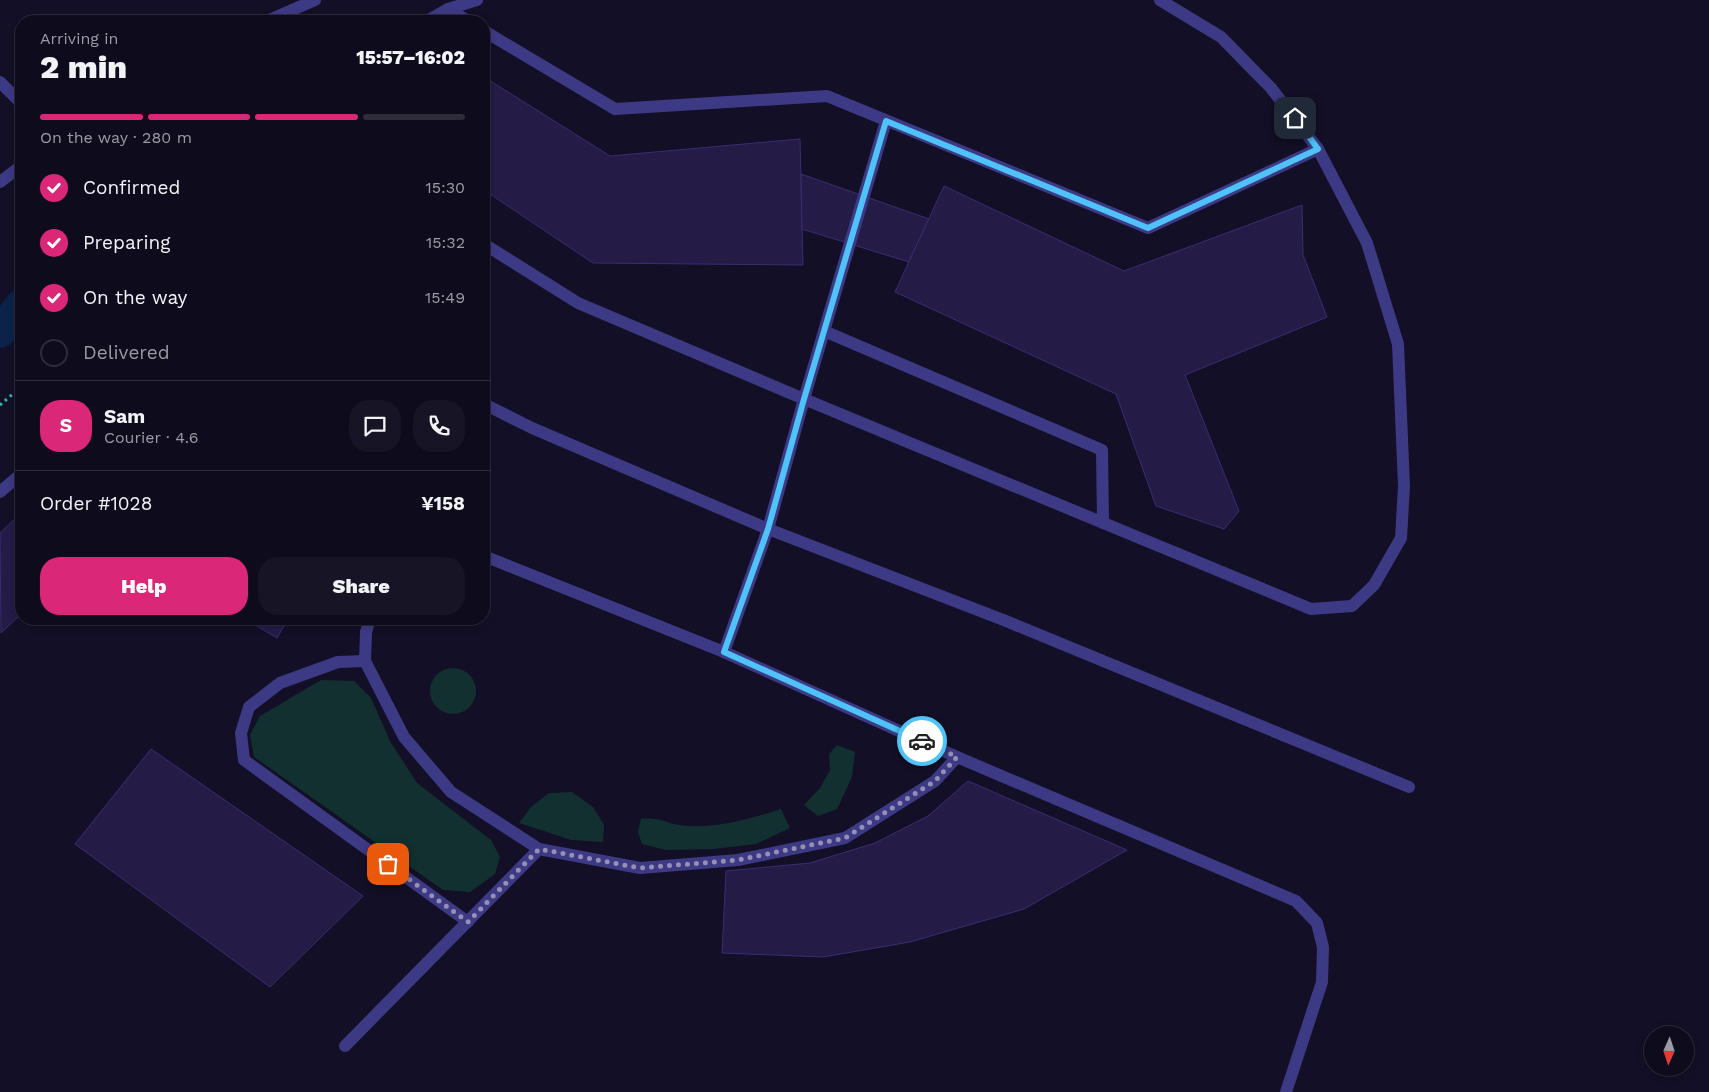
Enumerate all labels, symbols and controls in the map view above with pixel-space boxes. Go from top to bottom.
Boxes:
text: Arriving in [40,29,118,48]
text: 15:57–16:02 [356,46,465,69]
text: 2 min [40,48,127,86]
pin [1274,97,1316,139]
icon: home [1281,104,1309,132]
text: On the way · 280 m [40,128,192,147]
icon: check [40,174,68,202]
text: Confirmed [83,176,180,199]
text: 15:30 [425,178,465,197]
icon: check [40,229,68,257]
text: Preparing [83,231,170,254]
text: 15:32 [426,233,465,252]
icon: check [40,284,68,312]
text: On the way [83,286,187,309]
text: 15:49 [425,288,465,307]
text: Delivered [83,341,170,364]
button: chat [349,400,401,452]
button: phone [413,400,465,452]
text: Sam [104,405,145,428]
text: S [60,414,72,437]
text: Courier · 4.6 [104,428,199,447]
text: Order #1028 [40,492,152,515]
text: ¥158 [421,492,465,515]
button: Help [40,557,248,615]
button: Share [258,557,465,615]
courier [897,716,947,766]
icon: car [908,727,936,755]
pin [367,843,409,885]
icon: bag [374,850,402,878]
north arrow [1644,1026,1694,1076]
map controls [1644,1026,1694,1076]

